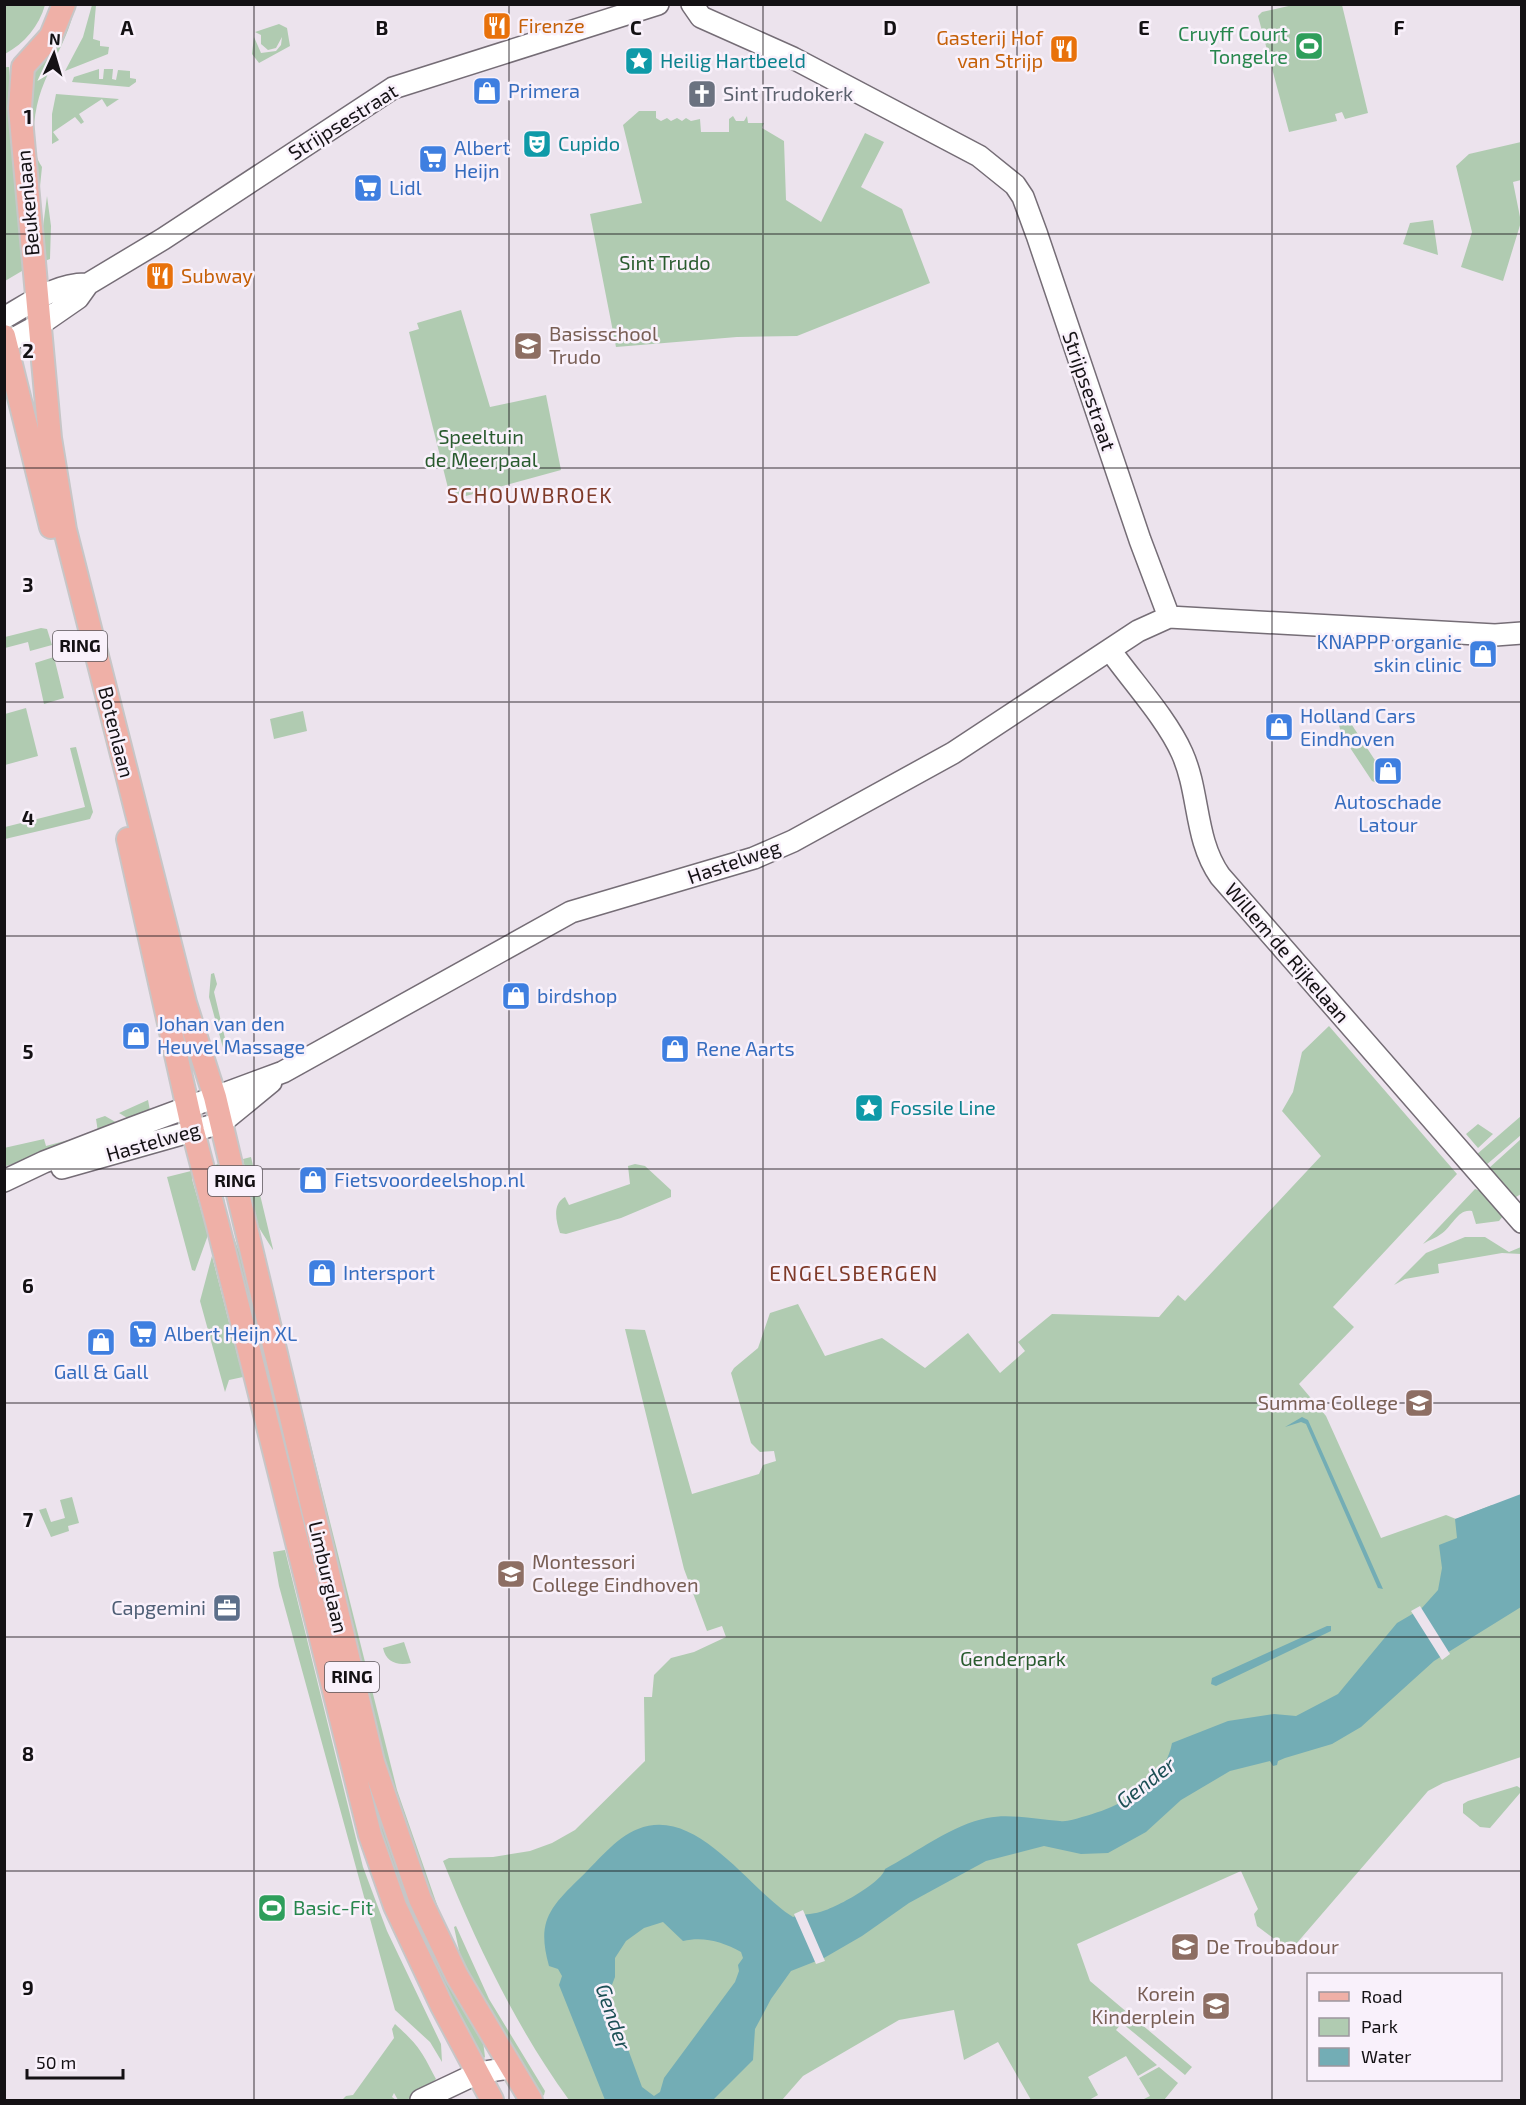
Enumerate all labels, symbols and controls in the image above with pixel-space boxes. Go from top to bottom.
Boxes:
restaurant icon: Firenze [481,10,513,42]
place label: Firenze [518,13,585,37]
text: A [120,15,134,39]
text: B [376,15,388,39]
text: C [630,15,642,39]
text: D [883,15,897,39]
text: E [1138,15,1150,39]
text: F [1393,15,1405,39]
place label: Cruyff Court Tongelre [1178,21,1288,68]
north arrow [24,24,84,84]
place label: Gasterij Hof van Strijp [936,25,1043,72]
text: N [49,29,62,48]
sports icon: Cruyff Court Tongelre [1293,30,1325,62]
restaurant icon: Gasterij Hof van Strijp [1048,33,1080,65]
place icon: Heilig Hartbeeld [623,45,655,77]
place label: Heilig Hartbeeld [660,48,806,72]
shop icon: Primera [471,75,503,107]
street label: Strijpsestraat [283,78,402,164]
place label: Primera [508,78,580,102]
church icon: Sint Trudokerk [686,78,718,110]
place label: Sint Trudokerk [723,81,853,105]
text: 1 [24,104,32,128]
theatre icon: Cupido [521,128,553,160]
place label: Cupido [558,131,620,155]
place label: Albert Heijn [454,135,511,182]
supermarket icon: Albert Heijn [417,143,449,175]
street label: Beukenlaan [10,149,44,257]
supermarket icon: Lidl [352,172,384,204]
place label: Lidl [389,175,422,199]
park label: Sint Trudo [619,250,711,274]
restaurant icon: Subway [144,260,176,292]
place label: Subway [181,263,253,287]
place label: Basisschool Trudo [549,321,658,368]
street label: Strijpsestraat [1058,328,1122,454]
school or university icon: Basisschool Trudo [512,330,544,362]
text: 2 [22,338,34,362]
park label: Speeltuin de Meerpaal [424,424,538,471]
district label: SCHOUWBROEK [447,482,613,507]
text: 3 [22,572,34,596]
place label: KNAPPP organic skin clinic [1316,629,1462,676]
road number: RING [53,631,107,661]
shop icon: KNAPPP organic skin clinic [1467,638,1499,670]
street label: Botenlaan [94,684,140,780]
place label: Holland Cars Eindhoven [1300,703,1416,750]
shop icon: Holland Cars Eindhoven [1263,711,1295,743]
shop icon: Autoschade Latour [1372,755,1404,787]
place label: Autoschade Latour [1334,789,1442,836]
text: 4 [22,805,35,829]
street label: Hastelweg [684,834,783,888]
street label: Willem de Rijkelaan [1220,877,1355,1027]
shop icon: birdshop [500,980,532,1012]
place label: birdshop [537,983,617,1007]
place label: Johan van den Heuvel Massage [157,1011,305,1058]
shop icon: Johan van den Heuvel Massage [120,1020,152,1052]
shop icon: Rene Aarts [659,1033,691,1065]
place label: Rene Aarts [696,1036,795,1060]
text: 5 [22,1039,34,1063]
place icon: Fossile Line [853,1092,885,1124]
place label: Fossile Line [890,1095,996,1119]
street label: Hastelweg [103,1116,203,1166]
shop icon: Fietsvoordeelshop.nl [297,1164,329,1196]
road number: RING [208,1166,262,1196]
place label: Fietsvoordeelshop.nl [334,1167,525,1191]
shop icon: Intersport [306,1257,338,1289]
place label: Intersport [343,1260,435,1284]
district label: ENGELSBERGEN [769,1260,939,1285]
text: 6 [22,1273,34,1297]
supermarket icon: Albert Heijn XL [127,1318,159,1350]
place label: Albert Heijn XL [164,1321,297,1345]
shop icon: Gall & Gall [85,1326,117,1358]
place label: Gall & Gall [54,1359,148,1383]
school or university icon: Summa College [1403,1387,1435,1419]
place label: Summa College [1258,1390,1398,1414]
text: 7 [23,1507,34,1531]
street label: Limburglaan [304,1518,354,1635]
place label: Montessori College Eindhoven [532,1549,699,1596]
school or university icon: Montessori College Eindhoven [495,1558,527,1590]
office icon: Capgemini [211,1592,243,1624]
place label: Capgemini [111,1595,206,1619]
park label: Genderpark [960,1646,1066,1670]
road number: RING [325,1662,379,1692]
text: 8 [22,1741,34,1765]
water label: Gender [1111,1751,1180,1813]
sports icon: Basic-Fit [256,1892,288,1924]
place label: Basic-Fit [293,1895,374,1919]
school or university icon: De Troubadour [1169,1931,1201,1963]
place label: De Troubadour [1206,1934,1339,1958]
legend [1307,1973,1502,2081]
text: 9 [22,1975,34,1999]
water label: Gender [592,1980,638,2053]
place label: Korein Kinderplein [1092,1981,1195,2028]
text: Road [1361,1985,1402,2007]
school or university icon: Korein Kinderplein [1200,1990,1232,2022]
text: Park [1361,2015,1398,2037]
scale bar [27,2042,123,2080]
text: Water [1361,2045,1411,2067]
text: 50 m [36,2051,76,2073]

